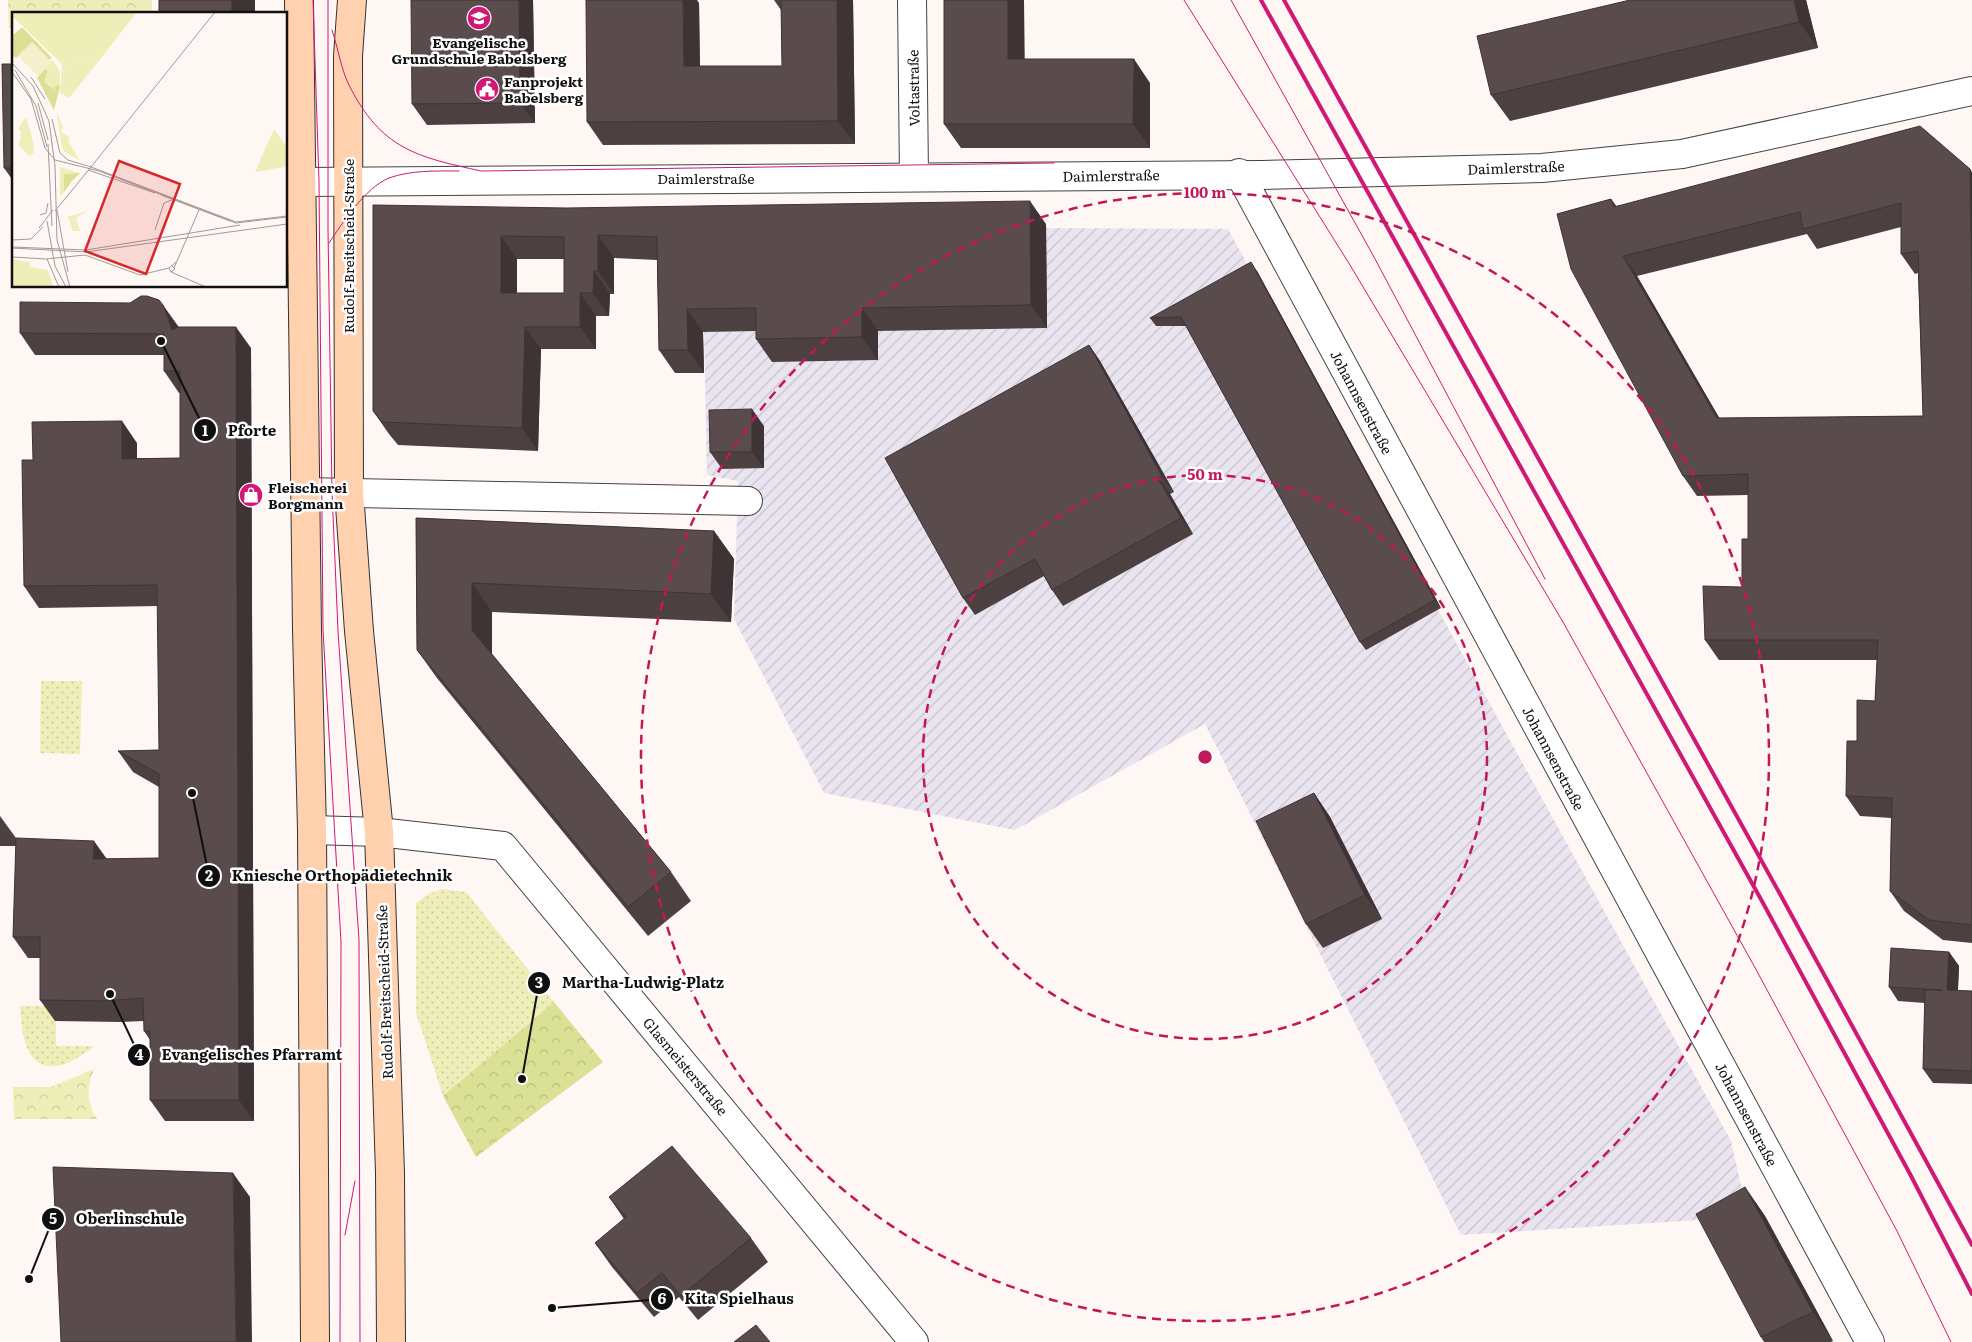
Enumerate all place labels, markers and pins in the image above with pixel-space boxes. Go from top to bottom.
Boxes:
school or university icon: Evangelische Grundschule Babelsberg [466,5,492,31]
place label: Evangelische Grundschule Babelsberg [392,32,567,68]
place label: Fanprojekt Babelsberg [504,71,584,107]
public building icon: Fanprojekt Babelsberg [474,76,500,102]
callout: Pforte [193,415,286,445]
place label: Fleischerei Borgmann [268,477,347,513]
shop icon: Fleischerei Borgmann [238,482,264,508]
centre of rings [1196,748,1214,766]
callout: Kniesche Orthopädietechnik [197,861,462,891]
callout: Martha-Ludwig-Platz [527,968,734,998]
callout: Evangelisches Pfarramt [126,1040,352,1070]
callout: Oberlinschule [40,1204,194,1234]
callout: Kita Spielhaus [649,1284,804,1314]

